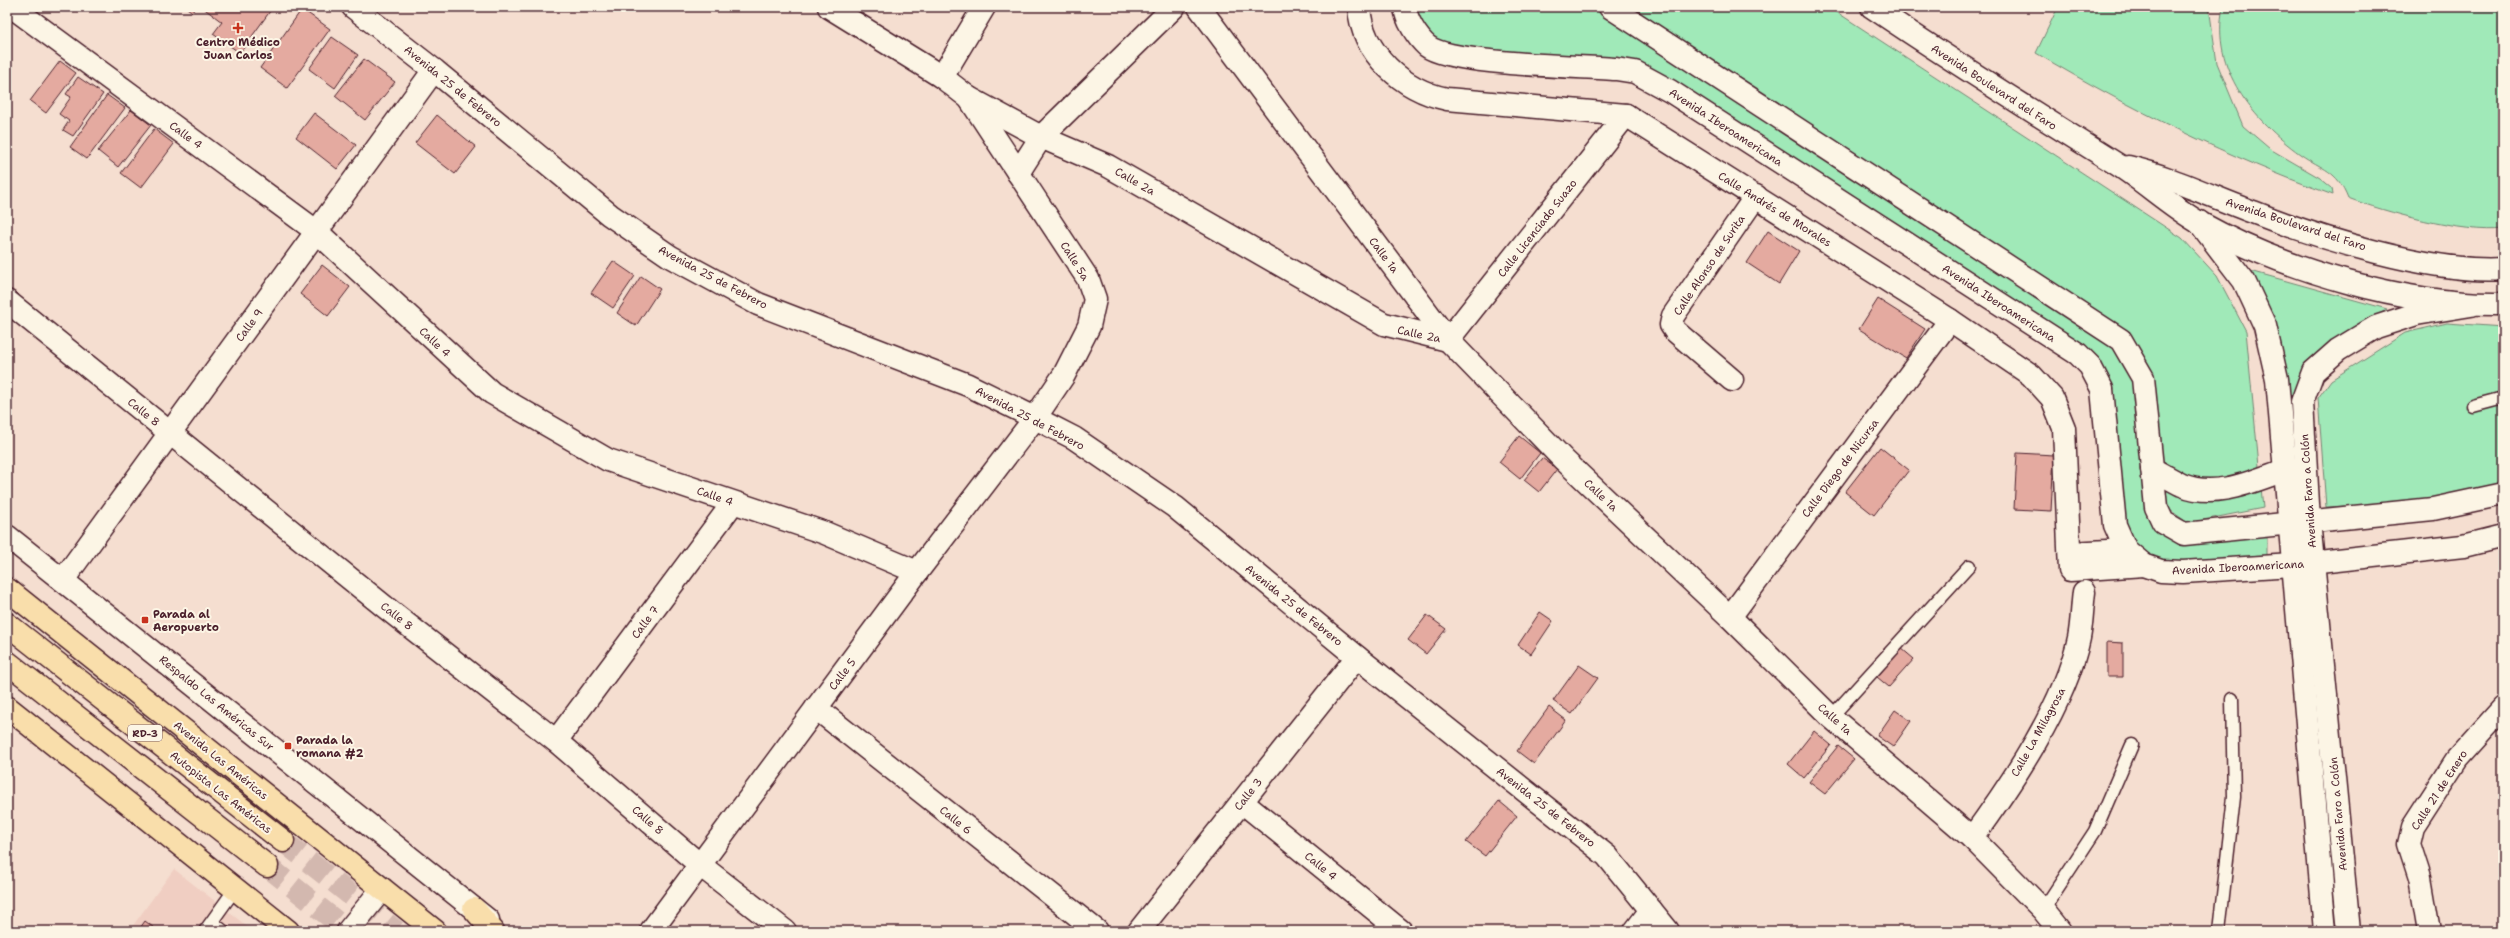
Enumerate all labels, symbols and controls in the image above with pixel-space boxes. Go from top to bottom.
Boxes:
marker: Centro Médico Juan Carlos [232,22,244,34]
place label: Centro Médico Juan Carlos [196,35,280,63]
street label: Avenida Boulevard del Faro [1928,41,2060,134]
street label: Avenida 25 de Febrero [401,42,505,131]
street label: Avenida Iberoamericana [1666,85,1785,170]
street label: Calle 4 [166,118,205,153]
street label: Calle 2a [1112,164,1158,199]
street label: Calle Andrés de Morales [1715,168,1834,251]
street label: Calle Licenciado Suazo [1494,176,1581,280]
street label: Avenida Boulevard del Faro [2224,195,2368,254]
street label: Calle Alonso de Surita [1670,212,1749,318]
street label: Calle 1a [1365,234,1402,276]
street label: Calle 5a [1057,239,1093,284]
street label: Avenida 25 de Febrero [656,242,770,313]
street label: Avenida Iberoamericana [1939,261,2058,346]
street label: Calle 9 [232,306,267,345]
street label: Calle 2a [1396,323,1442,346]
street label: Calle 4 [416,324,454,361]
street label: Avenida 25 de Febrero [973,383,1087,454]
street label: Calle 8 [124,395,163,430]
street label: Calle Diego de Nicursa [1798,416,1883,521]
street label: Avenida Faro a Colón [2297,433,2320,549]
street label: Calle 1a [1581,476,1621,515]
street label: Calle 4 [695,483,735,510]
street label: Avenida Iberoamericana [2172,557,2305,578]
street label: Avenida 25 de Febrero [1242,561,1346,650]
street label: Calle 8 [377,599,416,634]
street label: Calle 7 [628,603,663,642]
place label: Parada al Aeropuerto [153,607,219,635]
marker: Parada al Aeropuerto [140,615,150,625]
street label: Respaldo Las Américas Sur [156,652,277,754]
street label: Calle 5 [825,655,860,693]
street label: Calle La Milagrosa [2008,685,2069,780]
street label: Calle 1a [1814,700,1855,739]
street label: Avenida Las Américas [170,718,271,803]
road number: RD-3 [128,725,162,741]
place label: Parada la romana #2 [296,733,364,761]
marker: Parada la romana #2 [283,741,293,751]
street label: Calle 21 de Enero [2408,747,2471,833]
street label: Autopista Las Américas [167,748,275,837]
street label: Avenida Faro a Colón [2326,756,2351,872]
street label: Avenida 25 de Febrero [1493,764,1599,851]
street label: Calle 3 [1231,775,1266,814]
street label: Calle 8 [629,802,667,838]
street label: Calle 6 [936,803,975,838]
street label: Calle 4 [1301,849,1340,884]

